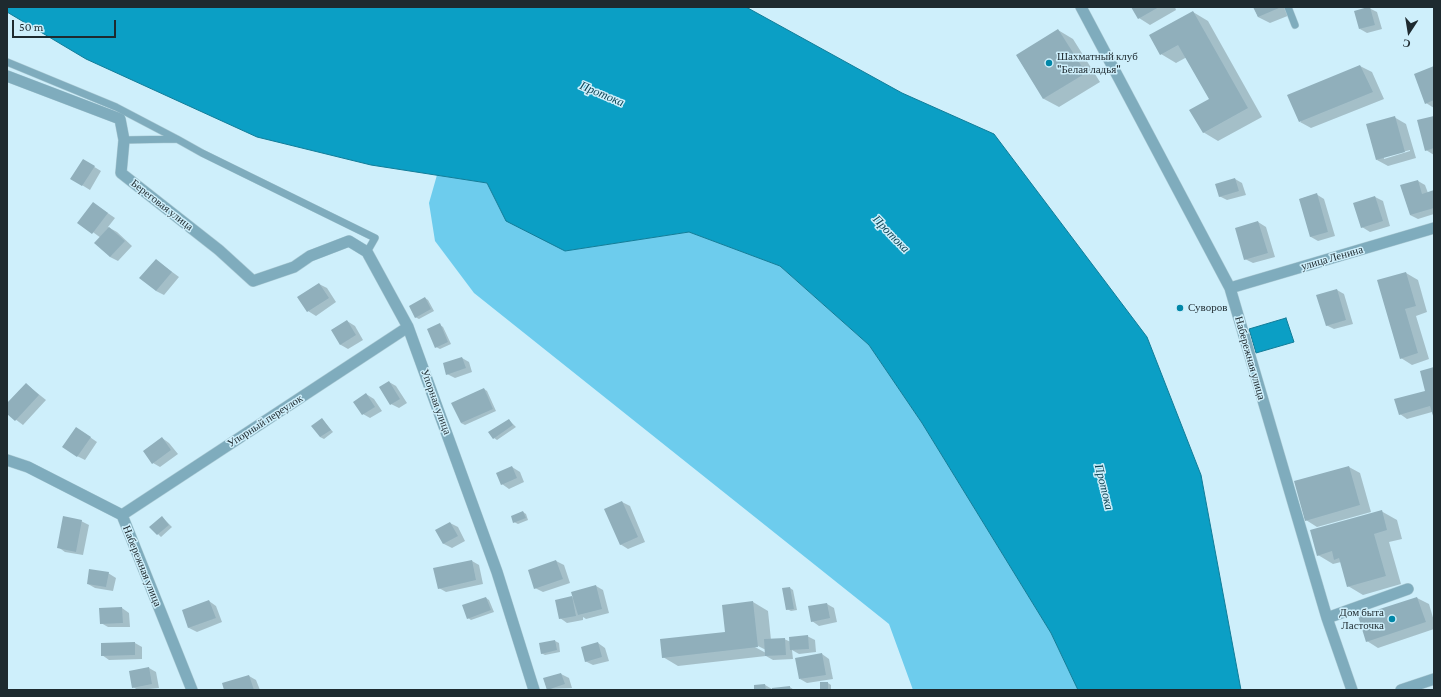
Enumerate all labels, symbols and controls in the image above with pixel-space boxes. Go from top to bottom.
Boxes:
scale bar [14,12,118,38]
north arrow [1389,12,1429,52]
text: 50 m [19,20,43,34]
text: С [1401,37,1412,50]
place label: Шахматный клуб "Белая ладья" [1057,50,1138,76]
marker: Шахматный клуб "Белая ладья" [1044,58,1054,68]
water label: Протока [578,78,626,110]
street label: Береговая улица [128,177,196,233]
water label: Протока [870,212,912,256]
street label: улица Ленина [1299,243,1365,273]
place label: Суворов [1188,301,1227,315]
marker: Суворов [1175,303,1185,313]
street label: Набережная улица [1232,315,1268,401]
street label: Упорная улица [418,367,454,437]
street label: Упорный переулок [225,392,305,450]
water label: Протока [1091,463,1117,511]
street label: Набережная улица [120,524,164,608]
place label: Дом быта Ласточка [1339,606,1384,632]
marker: Дом быта Ласточка [1387,614,1397,624]

